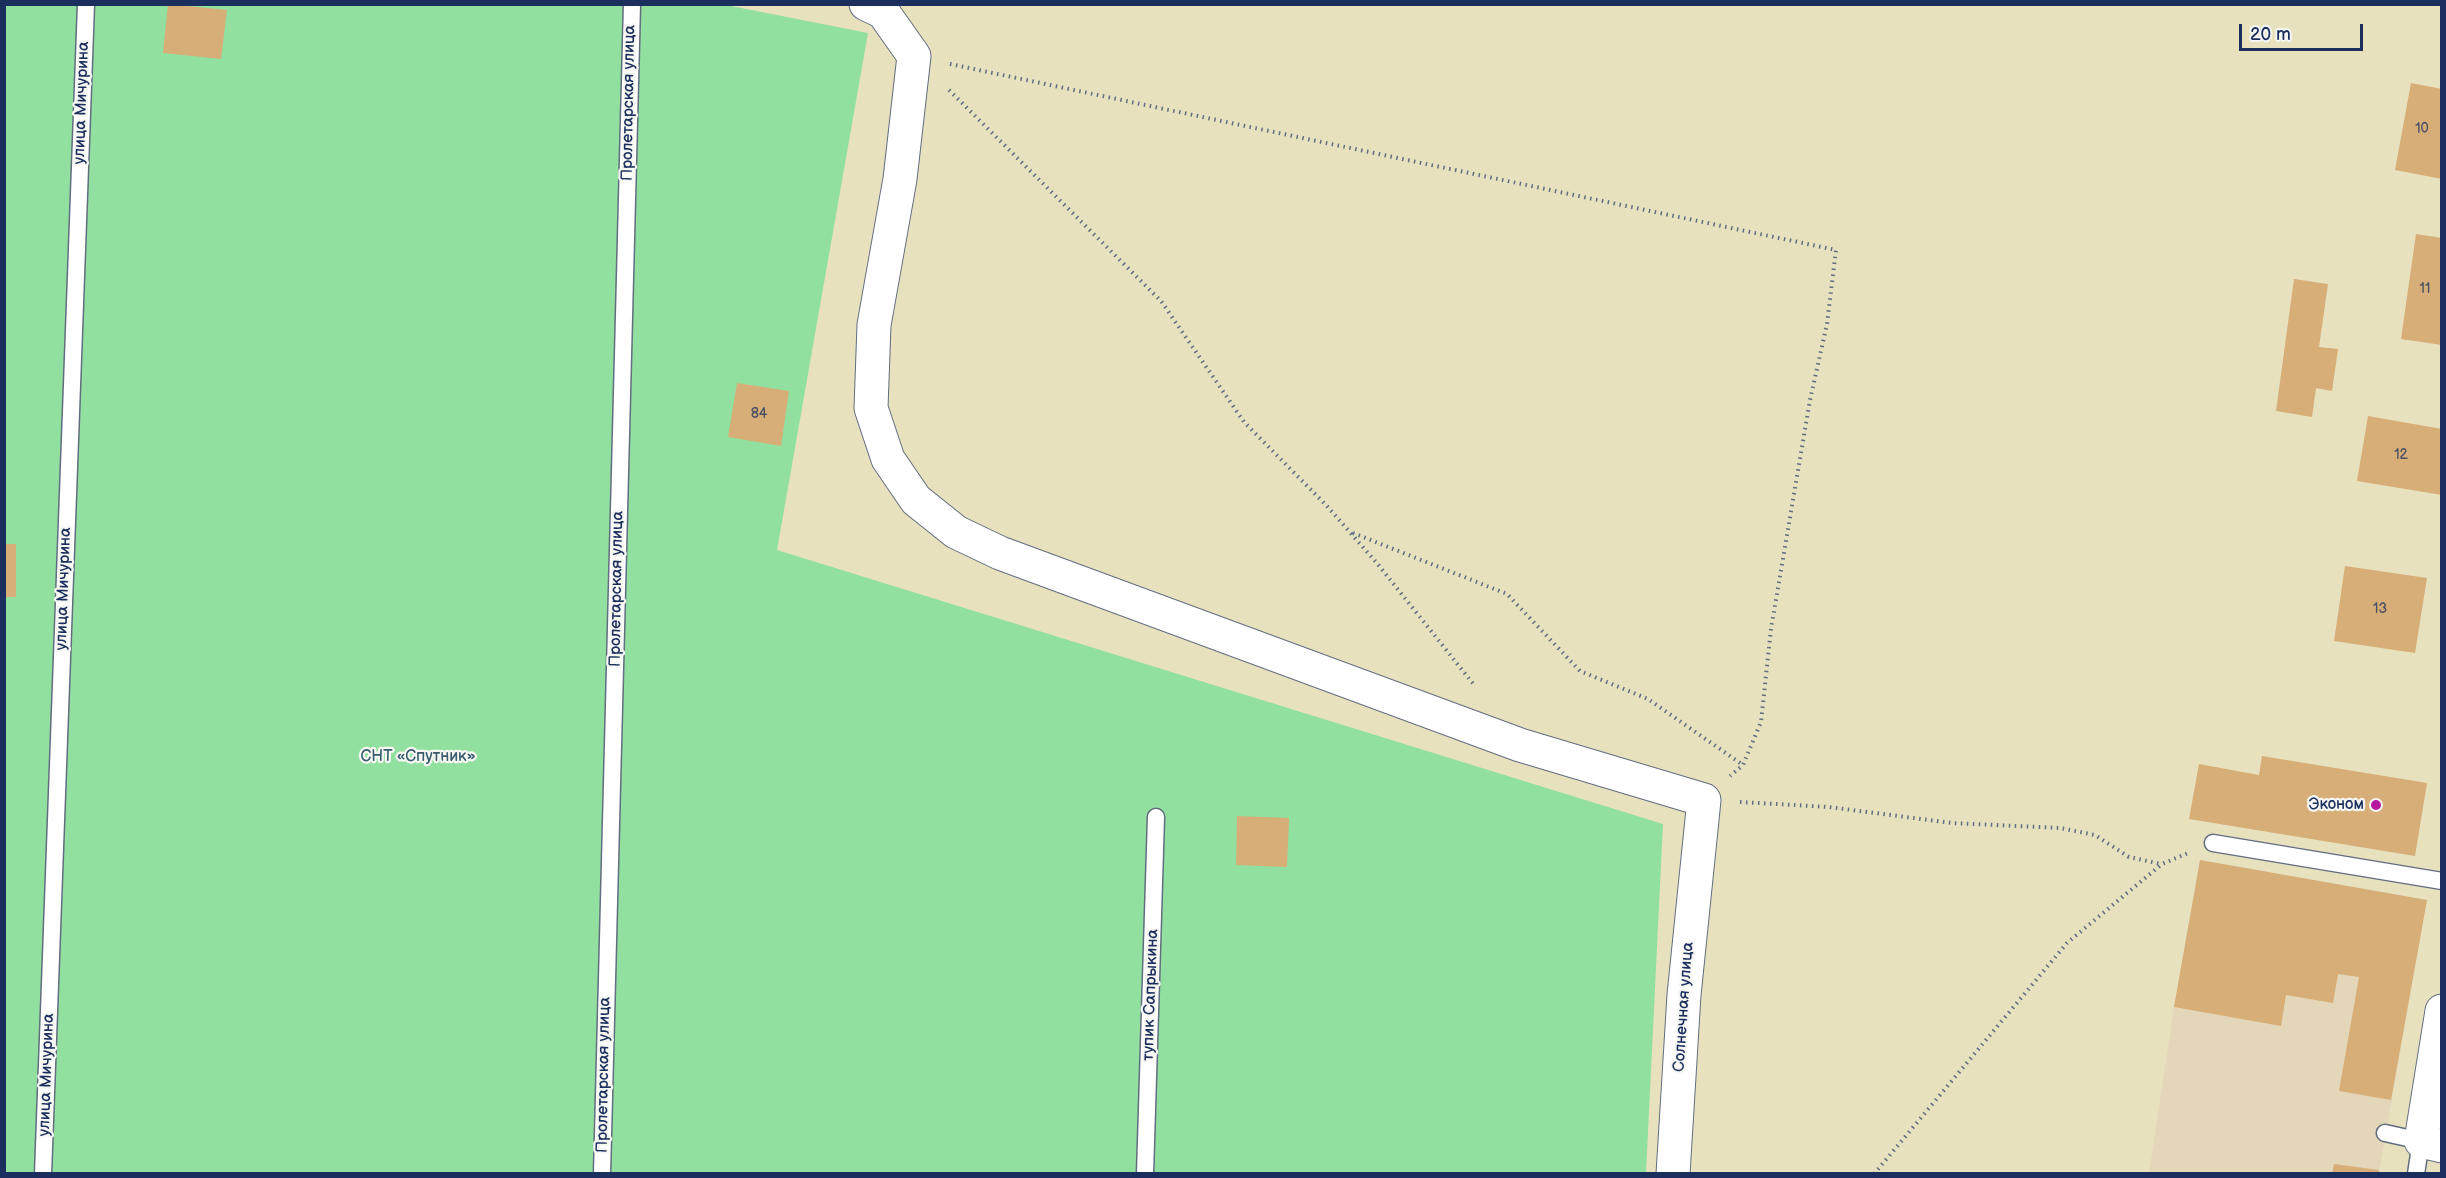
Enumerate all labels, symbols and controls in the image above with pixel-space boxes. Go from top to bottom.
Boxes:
scale bar [2242,12,2366,50]
text: 20 m [2250,24,2291,45]
street label: Пролетарская улица [618,25,640,181]
street label: улица Мичурина [70,41,94,165]
house number: 10 [2415,121,2429,137]
house number: 11 [2420,281,2430,297]
house number: 84 [751,406,767,422]
house number: 12 [2394,447,2408,463]
street label: Пролетарская улица [606,511,628,667]
street label: улица Мичурина [52,527,76,651]
house number: 13 [2373,601,2387,617]
park label: СНТ «Спутник» [360,747,476,767]
place label: Эконом [2309,795,2364,815]
marker: Эконом [2369,798,2383,812]
street label: тупик Сапрыкина [1139,929,1163,1061]
street label: Солнечная улица [1670,941,1698,1073]
street label: Пролетарская улица [593,997,615,1153]
street label: улица Мичурина [35,1013,59,1137]

